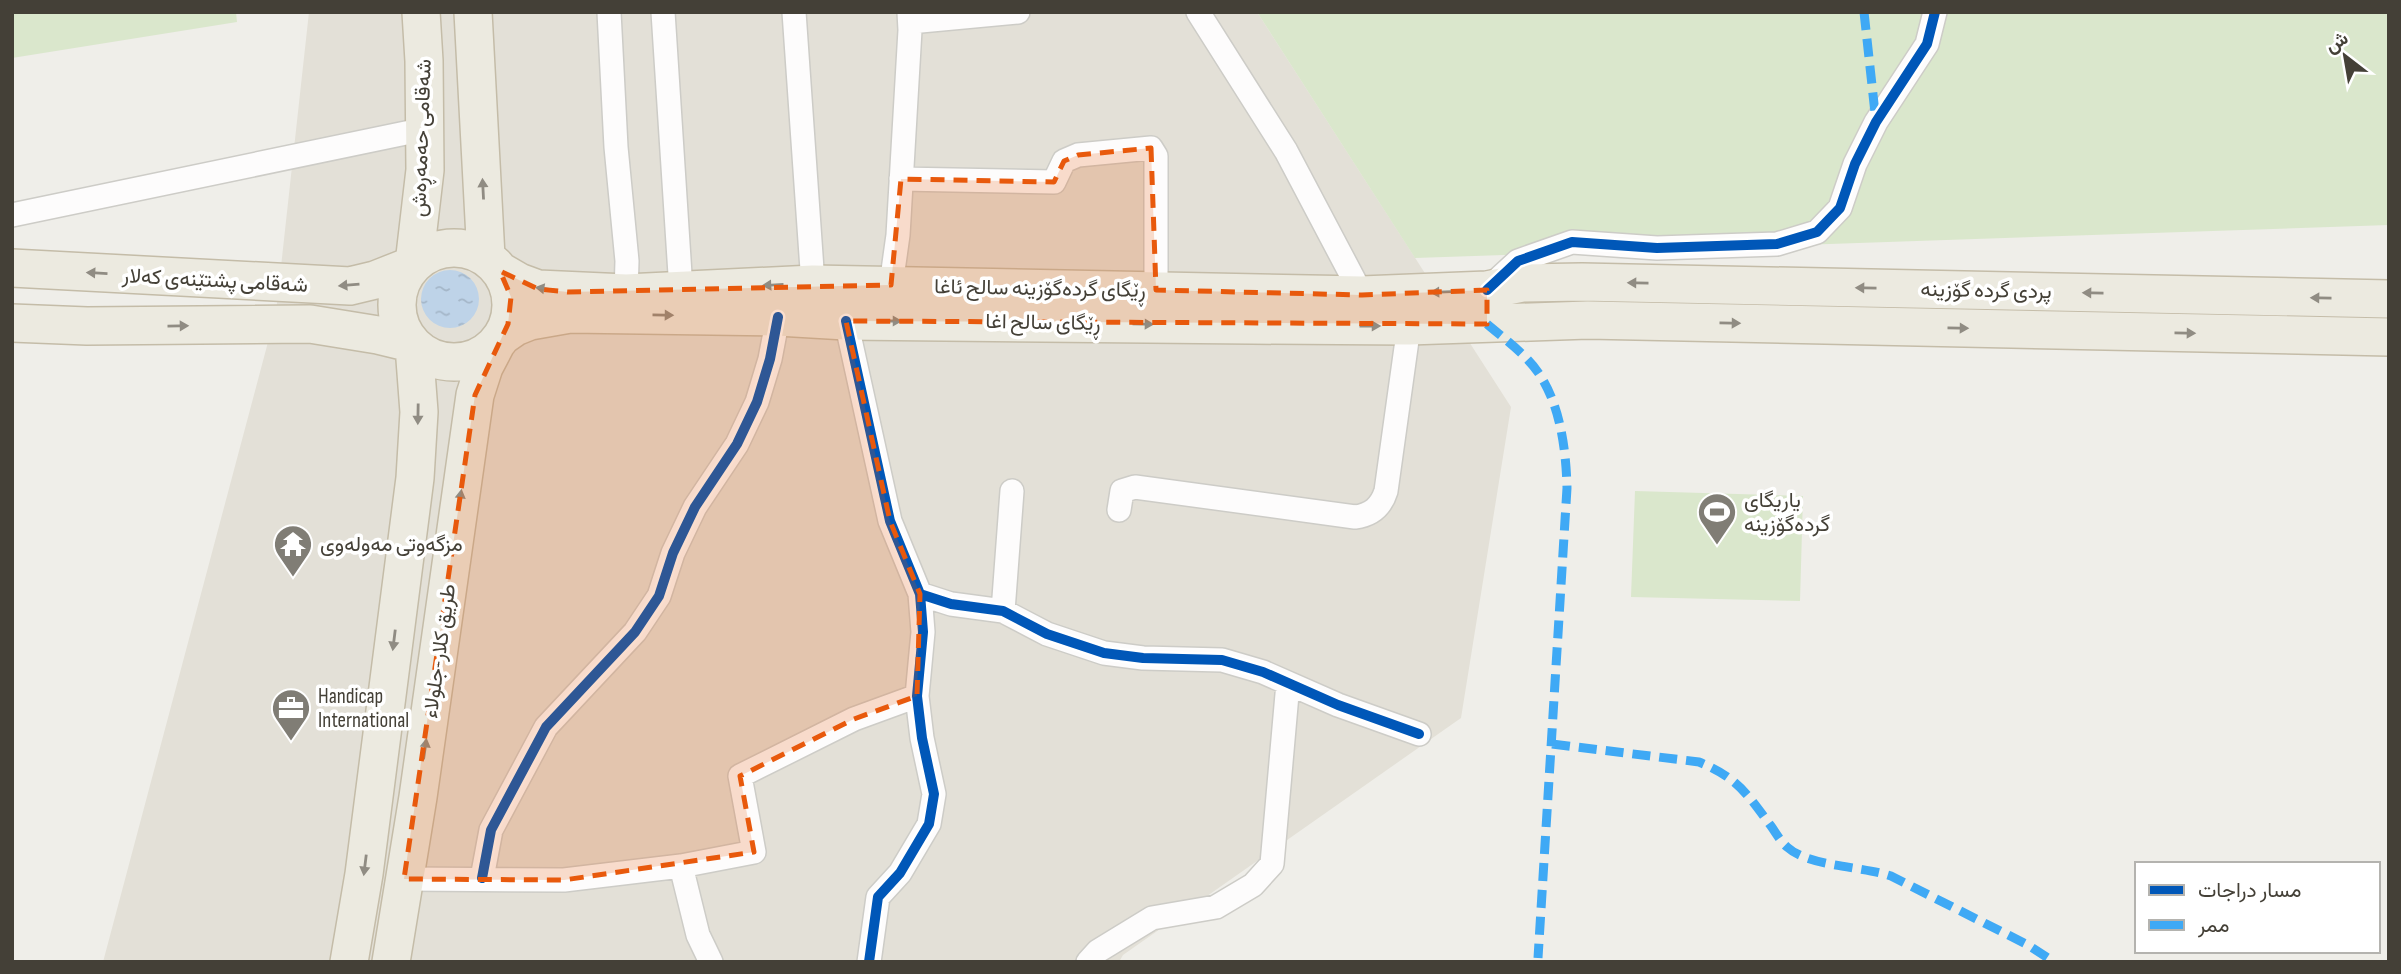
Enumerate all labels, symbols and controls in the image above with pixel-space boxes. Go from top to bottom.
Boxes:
north arrow [2310,21,2380,91]
text: ش [2321,27,2353,58]
street label: شەقامی حەمەڕەش [406,58,441,218]
one-way arrow [477,178,488,200]
street label: شەقامی پشتێنەی کەلار [120,263,309,299]
one-way arrow [86,268,108,279]
street label: ڕێگای گردەگۆزینە سالح ئاغا [934,274,1146,307]
one-way arrow [1627,277,1649,289]
street label: پردی گردە گۆزینە [1920,277,2052,305]
one-way arrow [338,280,360,291]
one-way arrow [762,280,784,291]
one-way arrow [1854,282,1876,294]
one-way arrow [535,283,557,294]
one-way arrow [1430,286,1452,297]
one-way arrow [2082,287,2104,298]
one-way arrow [2309,292,2331,303]
street label: ڕێگای سالح اغا [985,309,1101,340]
one-way arrow [653,310,675,321]
one-way arrow [880,315,902,327]
one-way arrow [1719,317,1741,329]
one-way arrow [1132,318,1154,330]
one-way arrow [168,320,190,332]
one-way arrow [1359,320,1381,332]
one-way arrow [1947,322,1969,334]
one-way arrow [2174,327,2196,339]
one-way arrow [412,403,424,425]
place label: یاریگای گردەگۆزینە [1744,488,1830,537]
one-way arrow [455,489,466,511]
sports icon: یاریگای گردەگۆزینە [1696,491,1738,546]
temple icon: مزگەوتی مەولەوی [272,523,314,578]
place label: مزگەوتی مەولەوی [320,532,463,557]
street label: طريق كلار-جلولاء [418,582,461,720]
one-way arrow [388,629,399,651]
place label: Handicap International [318,684,409,733]
office icon: Handicap International [270,687,312,742]
one-way arrow [420,738,431,760]
one-way arrow [359,854,370,876]
legend [2135,862,2380,953]
text: مسار دراجات [2198,878,2302,903]
text: ممر [2197,913,2229,938]

